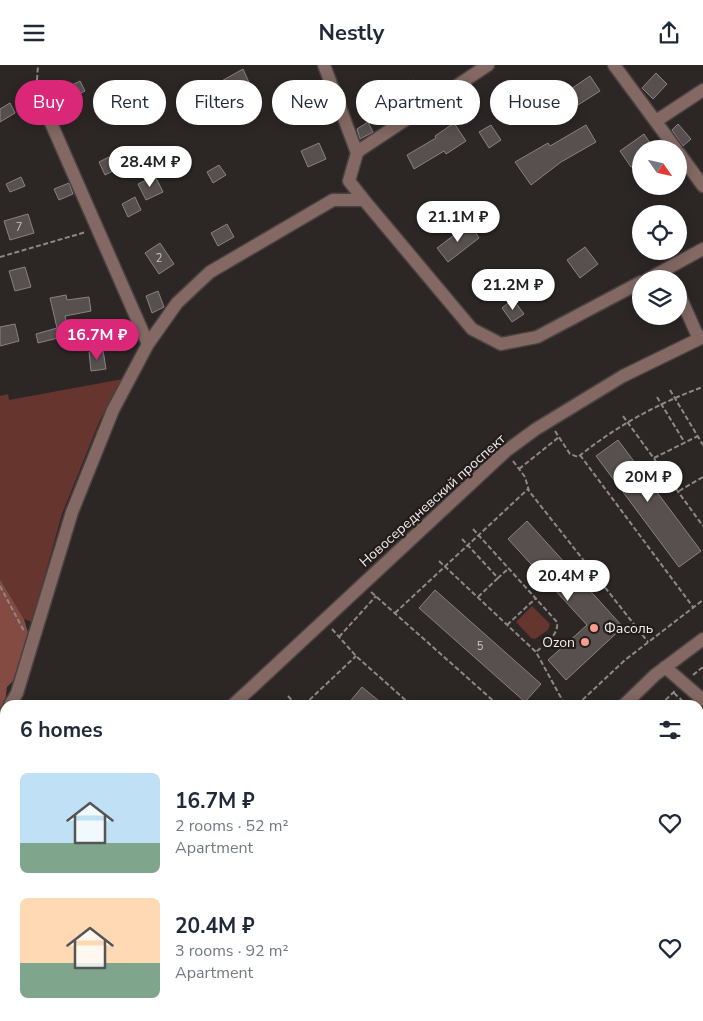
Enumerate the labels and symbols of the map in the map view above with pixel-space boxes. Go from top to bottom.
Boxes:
north arrow [632,140,688,195]
pin: 28.4M ₽ [104,145,196,188]
pin: 21.1M ₽ [412,201,504,243]
house number: 7 [16,220,22,235]
house number: 2 [156,251,162,266]
pin: 21.2M ₽ [467,269,559,311]
pin: 16.7M ₽ [51,319,143,361]
street label: Новосередневский проспект [355,429,510,571]
pin: 20M ₽ [613,461,683,503]
pin: 20.4M ₽ [522,559,614,602]
place label: Фасоль [604,619,653,638]
marker: Фасоль [588,622,600,634]
place label: Ozon [542,633,575,652]
marker: Ozon [579,636,591,648]
house number: 5 [477,639,484,654]

